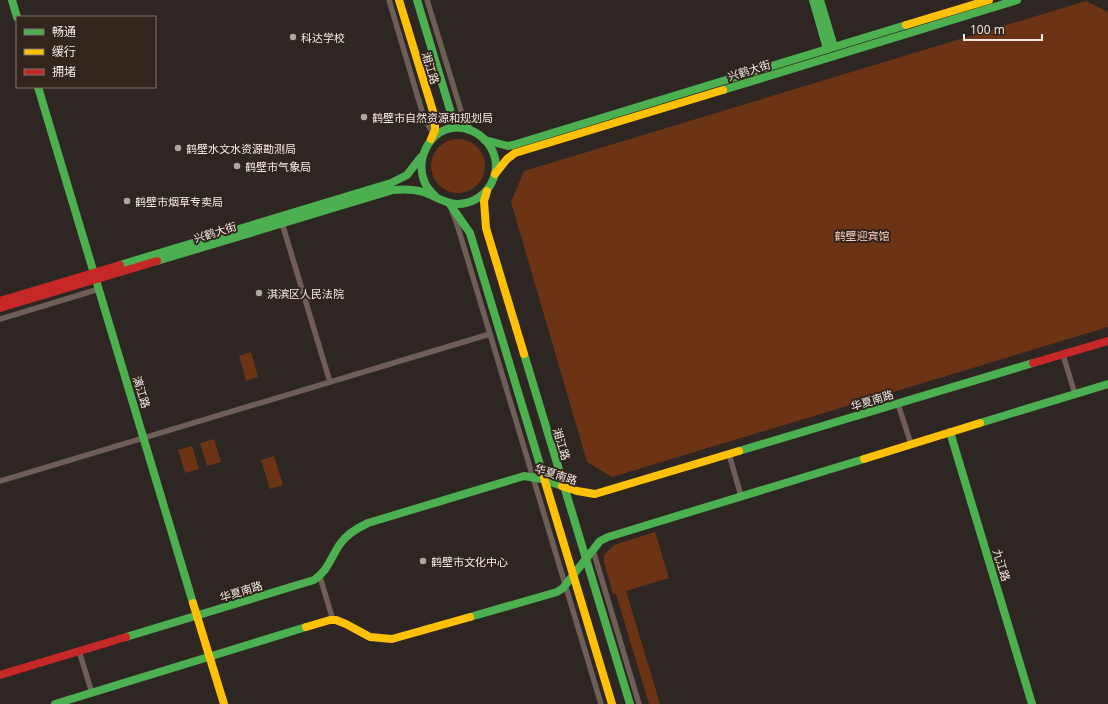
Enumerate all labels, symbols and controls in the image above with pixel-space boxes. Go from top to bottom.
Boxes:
legend [16,16,156,88]
scale bar [964,16,1042,42]
text: 100 m [970,21,1005,38]
text: 畅通 [52,23,76,40]
place label: 科达学校 [301,30,345,45]
marker: 科达学校 [288,32,298,42]
text: 缓行 [52,43,76,60]
street label: 湘江路 [419,50,443,86]
street label: 兴鹤大街 [726,56,772,84]
text: 拥堵 [52,63,76,80]
place label: 鹤壁市自然资源和规划局 [372,110,493,125]
marker: 鹤壁市自然资源和规划局 [359,112,369,122]
place label: 鹤壁水文水资源勘测局 [186,141,296,156]
marker: 鹤壁水文水资源勘测局 [173,143,183,153]
place label: 鹤壁市气象局 [245,159,311,174]
marker: 鹤壁市气象局 [232,161,242,171]
place label: 鹤壁市烟草专卖局 [135,194,223,209]
marker: 鹤壁市烟草专卖局 [122,196,132,206]
street label: 兴鹤大街 [192,218,238,246]
park label: 鹤壁迎宾馆 [835,228,890,243]
place label: 淇滨区人民法院 [267,286,344,301]
marker: 淇滨区人民法院 [254,288,264,298]
street label: 漓江路 [130,374,154,410]
street label: 华夏南路 [849,386,895,414]
street label: 湘江路 [550,426,574,462]
street label: 华夏南路 [533,460,579,488]
street label: 九江路 [990,547,1014,583]
place label: 鹤壁市文化中心 [431,554,508,569]
marker: 鹤壁市文化中心 [418,556,428,566]
street label: 华夏南路 [218,577,264,605]

